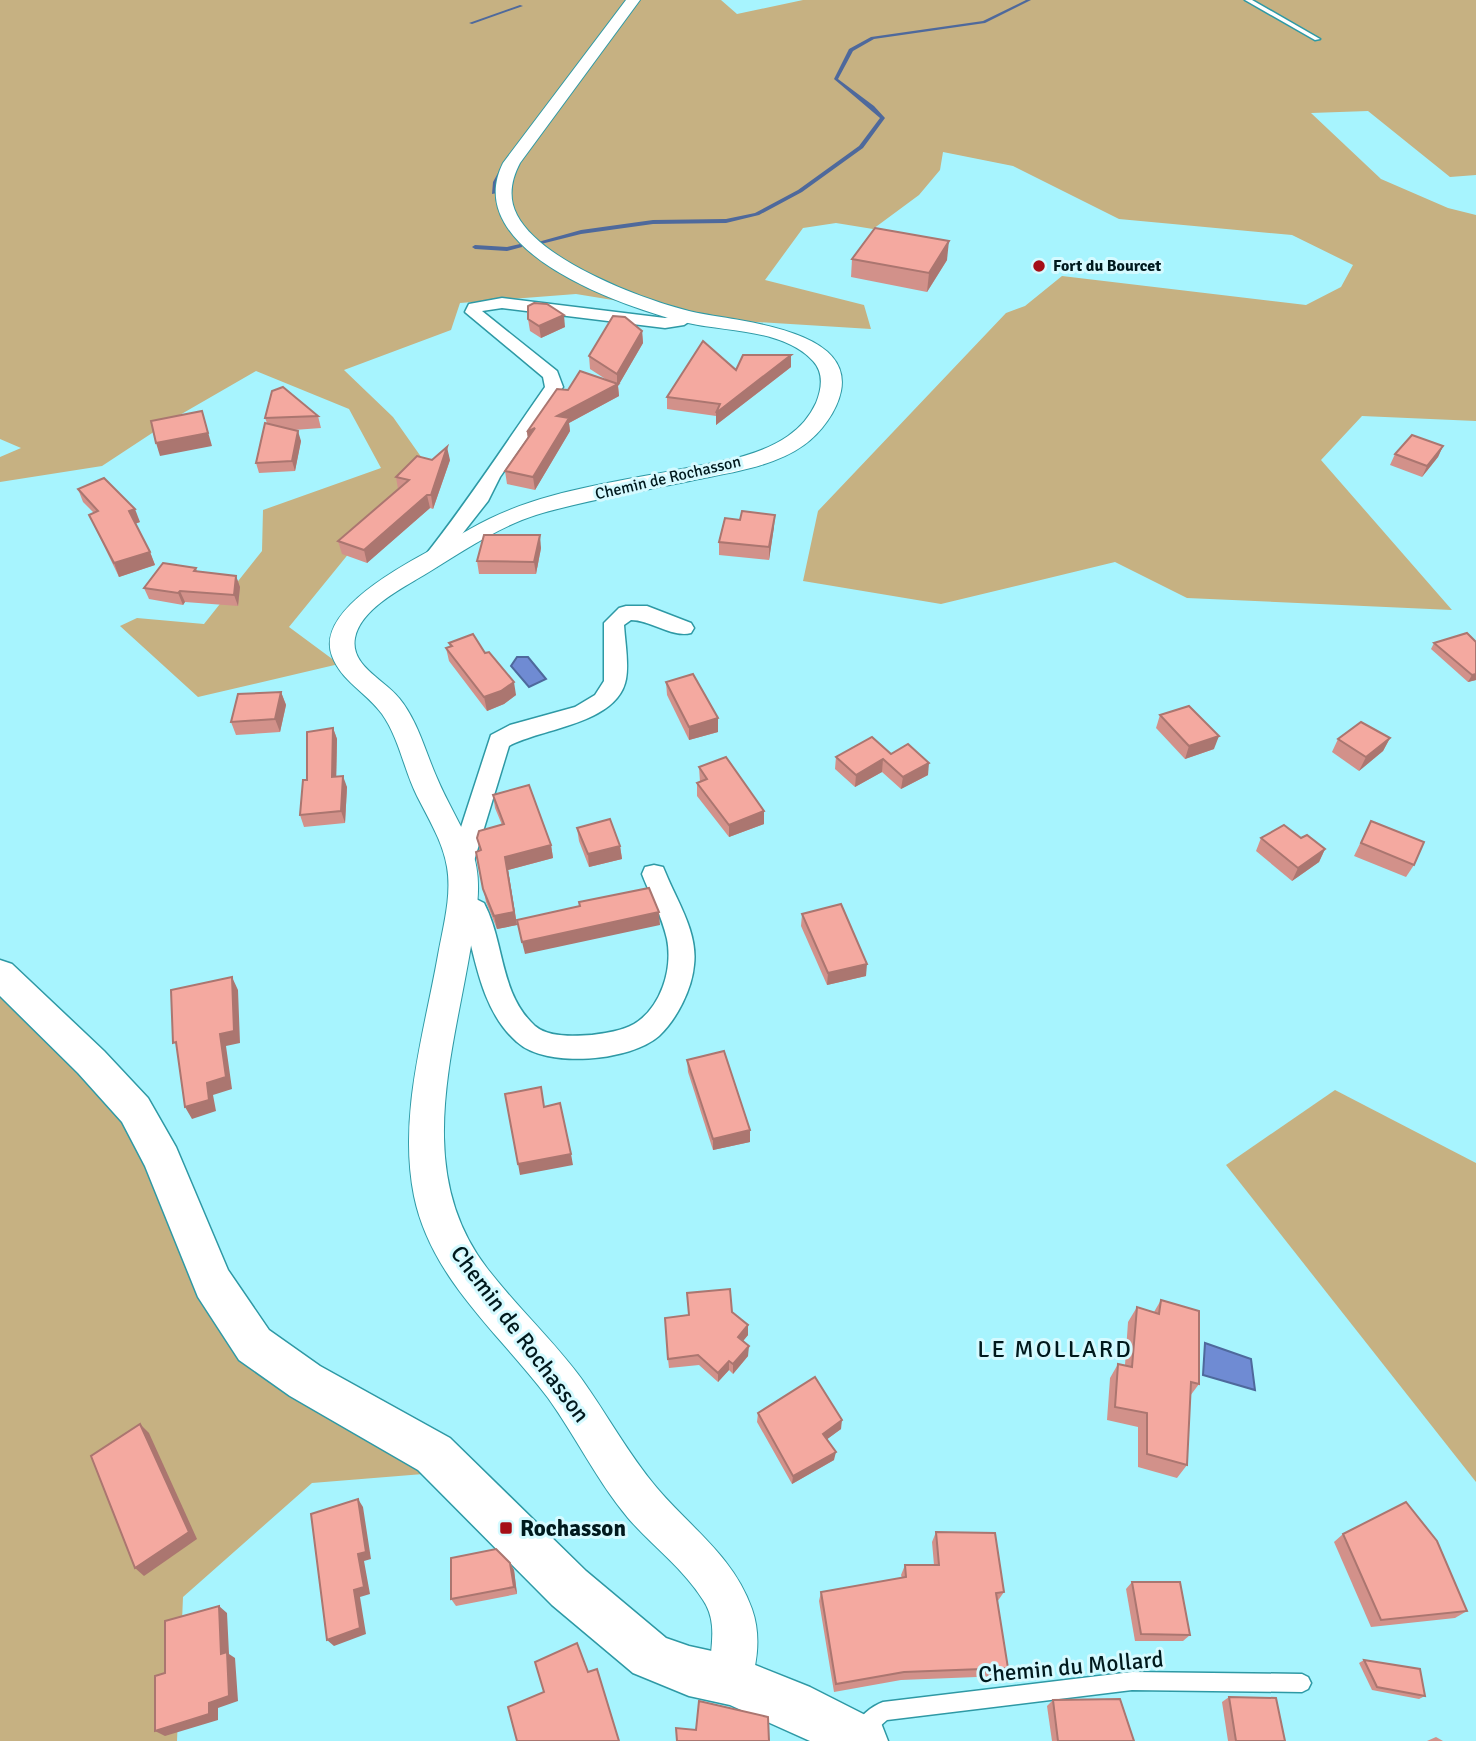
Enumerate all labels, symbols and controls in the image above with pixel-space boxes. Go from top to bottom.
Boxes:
place label: Fort du Bourcet [1053,256,1161,276]
marker: Fort du Bourcet [1031,258,1047,274]
street label: Chemin de Rochasson [593,452,743,504]
street label: Chemin de Rochasson [444,1240,596,1428]
district label: LE MOLLARD [977,1334,1133,1364]
place label: Rochasson [520,1514,626,1543]
marker: Rochasson [498,1520,514,1536]
street label: Chemin du Mollard [977,1644,1165,1690]

